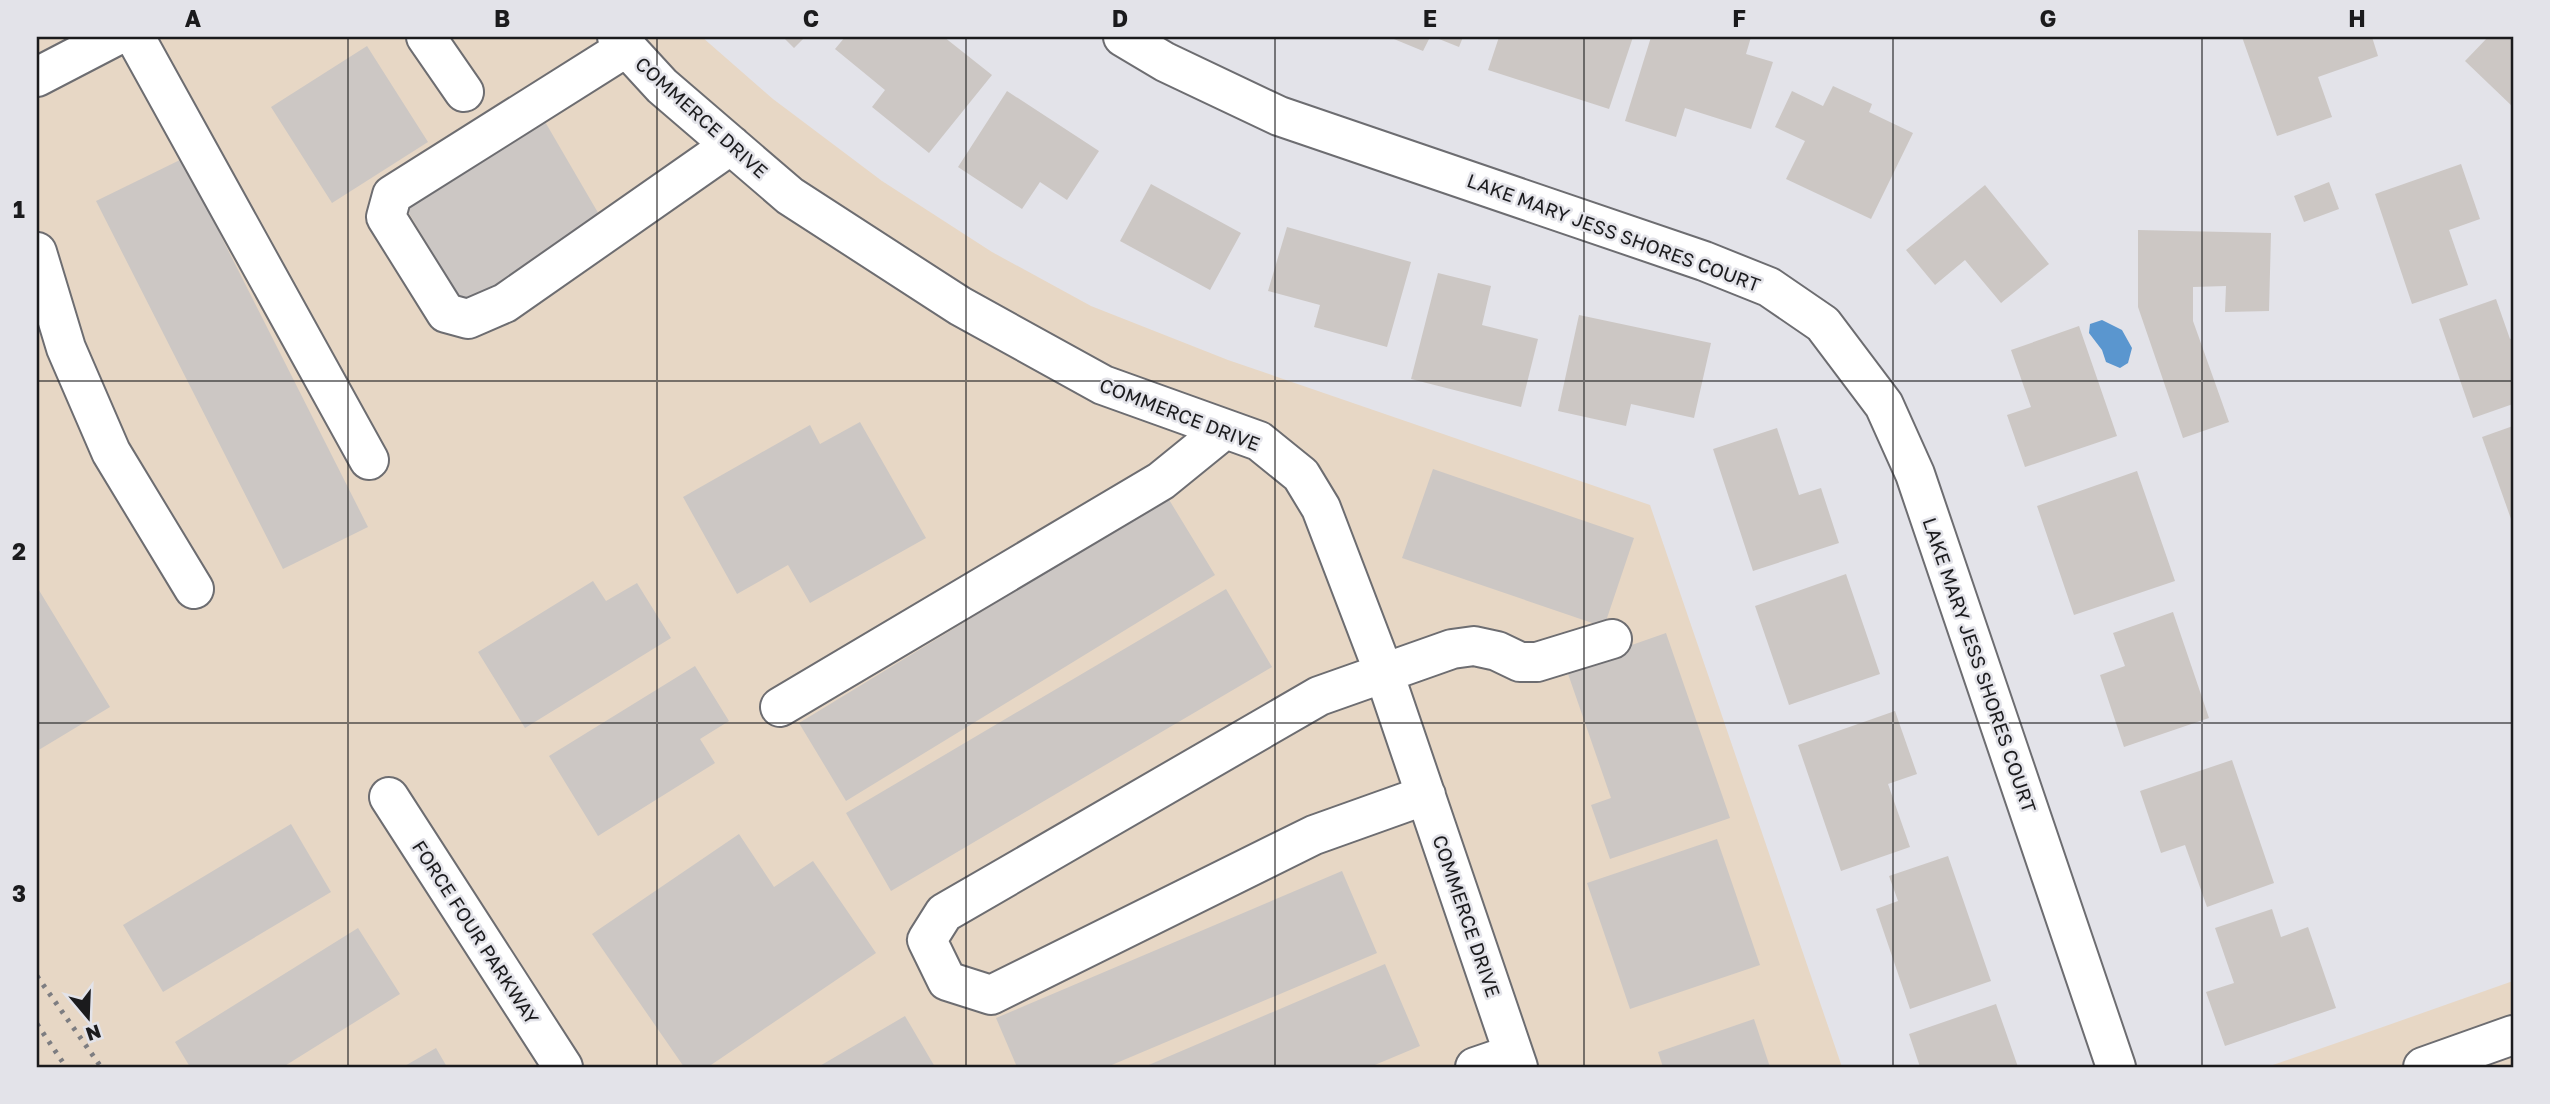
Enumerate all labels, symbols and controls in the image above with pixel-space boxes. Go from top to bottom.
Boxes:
text: A [185,4,202,32]
text: B [494,4,510,32]
text: C [803,4,819,32]
text: D [1112,4,1128,32]
text: E [1423,4,1437,32]
text: F [1732,4,1746,32]
text: G [2040,4,2056,32]
text: H [2348,4,2366,32]
street label: COMMERCE DRIVE [631,52,773,182]
street label: LAKE MARY JESS SHORES COURT [1464,168,1764,296]
text: 1 [13,195,25,223]
street label: COMMERCE DRIVE [1097,373,1263,455]
street label: LAKE MARY JESS SHORES COURT [1919,514,2041,816]
text: 2 [12,537,26,565]
street label: COMMERCE DRIVE [1428,832,1506,1000]
street label: FORCE FOUR PARKWAY [408,836,544,1028]
text: 3 [12,879,26,907]
north arrow [52,982,122,1052]
text: N [83,1020,104,1047]

